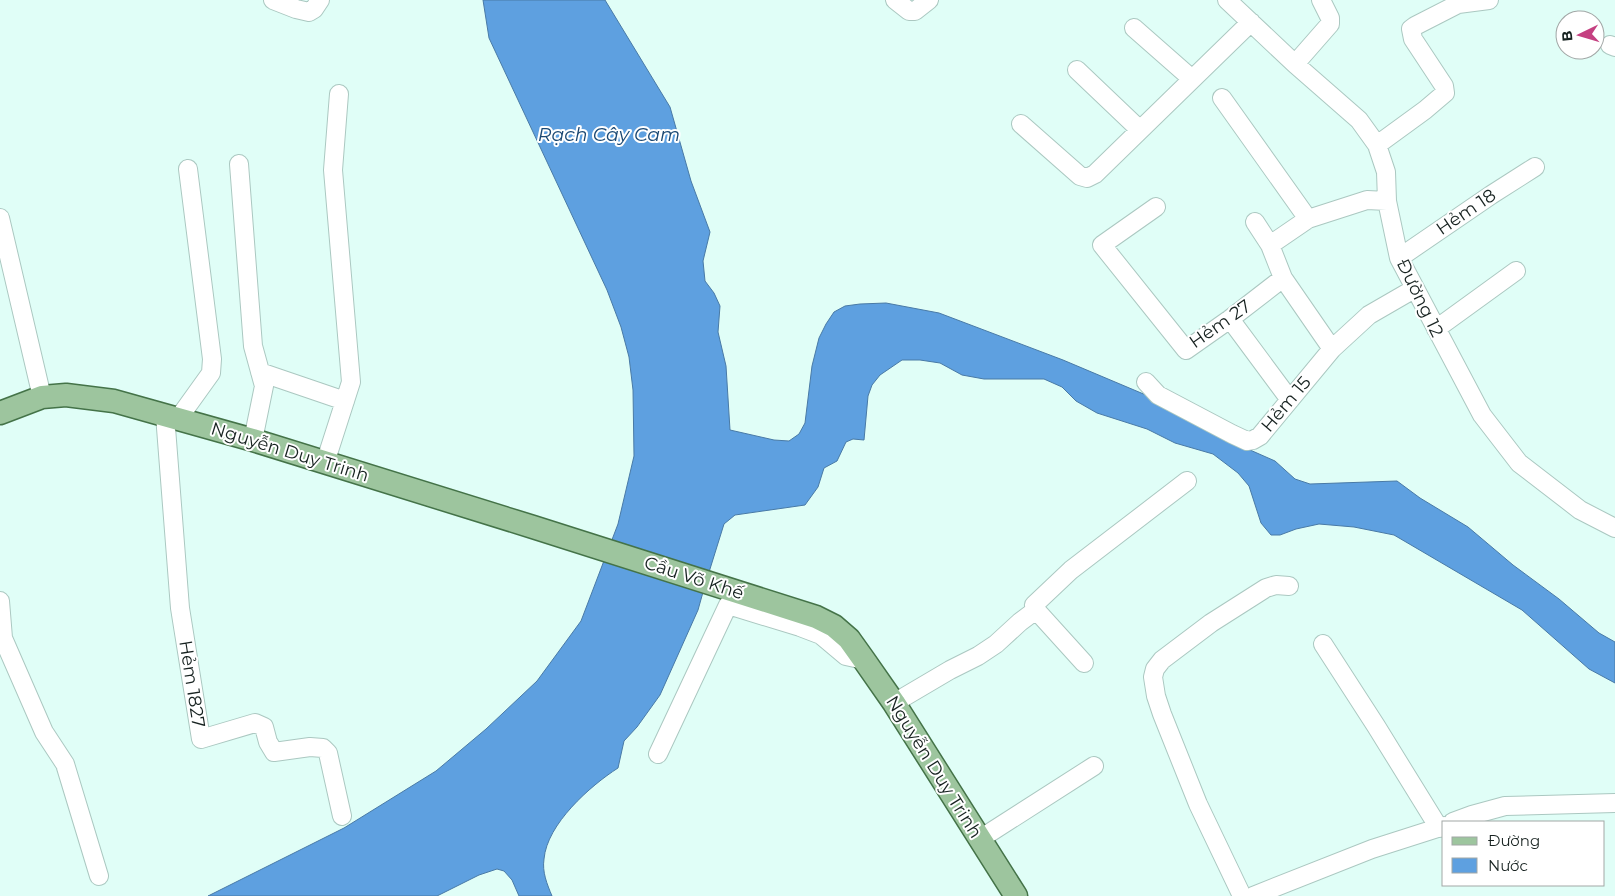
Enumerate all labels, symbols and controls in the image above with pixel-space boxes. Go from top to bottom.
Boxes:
north arrow [1555,10,1605,60]
text: B [1558,30,1576,42]
water label: Rạch Cây Cam [538,123,680,146]
street label: Hẻm 18 [1432,184,1500,240]
street label: Đường 12 [1392,255,1448,341]
street label: Hẻm 27 [1185,295,1255,353]
street label: Hẻm 15 [1256,372,1316,436]
street label: Nguyễn Duy Trinh [208,418,372,486]
street label: Cầu Võ Khế [641,552,747,604]
street label: Hẻm 1827 [174,639,210,729]
street label: Nguyễn Duy Trinh [881,692,987,842]
legend [1442,821,1605,886]
text: Đường [1488,831,1540,850]
text: Nước [1488,856,1528,875]

